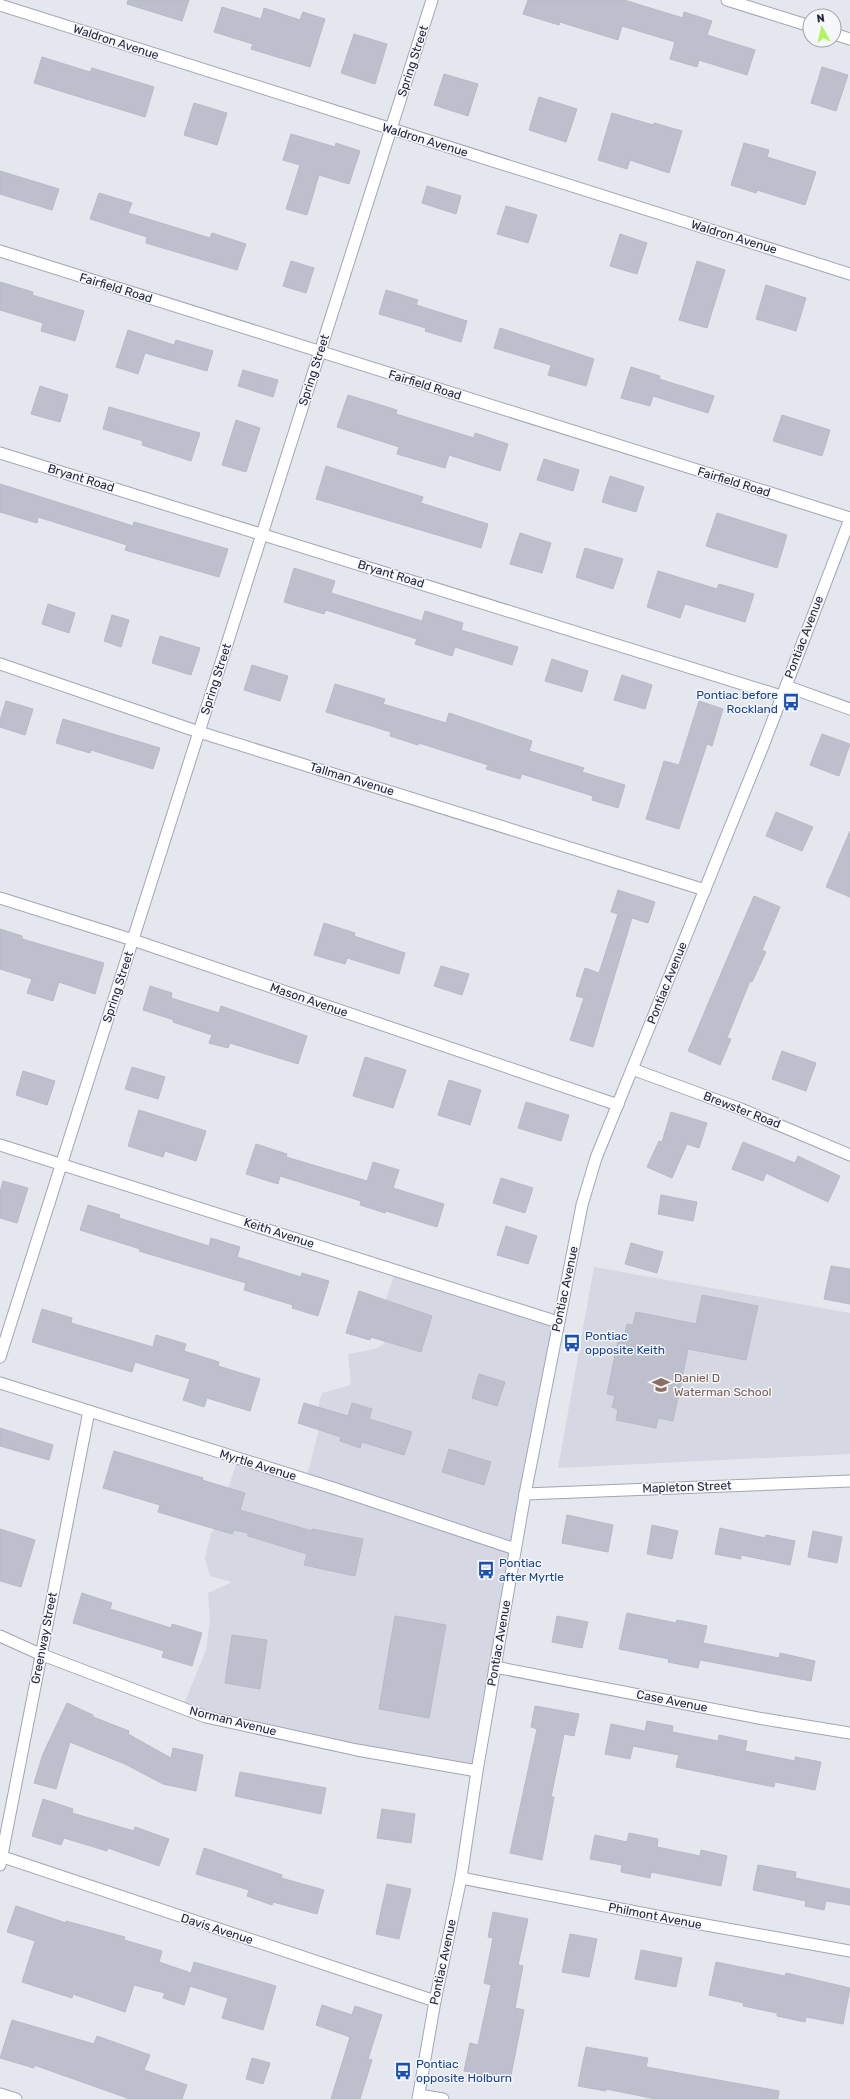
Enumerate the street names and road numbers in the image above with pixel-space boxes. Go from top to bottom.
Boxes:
street label: Waldron Avenue [71,22,161,63]
street label: Spring Street [395,23,431,98]
street label: Waldron Avenue [380,120,470,160]
street label: Waldron Avenue [689,217,779,257]
street label: Fairfield Road [78,270,154,306]
street label: Spring Street [296,332,332,407]
street label: Fairfield Road [387,367,463,403]
street label: Bryant Road [46,461,116,495]
street label: Fairfield Road [696,464,772,500]
street label: Bryant Road [356,557,426,591]
street label: Pontiac Avenue [782,594,826,680]
street label: Spring Street [198,641,234,716]
street label: Tallman Avenue [308,760,396,799]
street label: Pontiac Avenue [644,940,690,1026]
street label: Spring Street [100,949,136,1024]
street label: Mason Avenue [268,980,350,1020]
street label: Brewster Road [701,1089,783,1131]
street label: Keith Avenue [242,1215,316,1251]
street label: Pontiac Avenue [549,1245,581,1333]
street label: Myrtle Avenue [218,1447,298,1483]
street label: Mapleton Street [642,1478,732,1496]
street label: Greenway Street [28,1591,60,1685]
street label: Pontiac Avenue [485,1599,514,1687]
street label: Case Avenue [635,1687,709,1715]
street label: Norman Avenue [188,1703,278,1739]
street label: Philmont Avenue [607,1900,703,1932]
street label: Davis Avenue [179,1911,255,1947]
street label: Pontiac Avenue [427,1918,459,2006]

